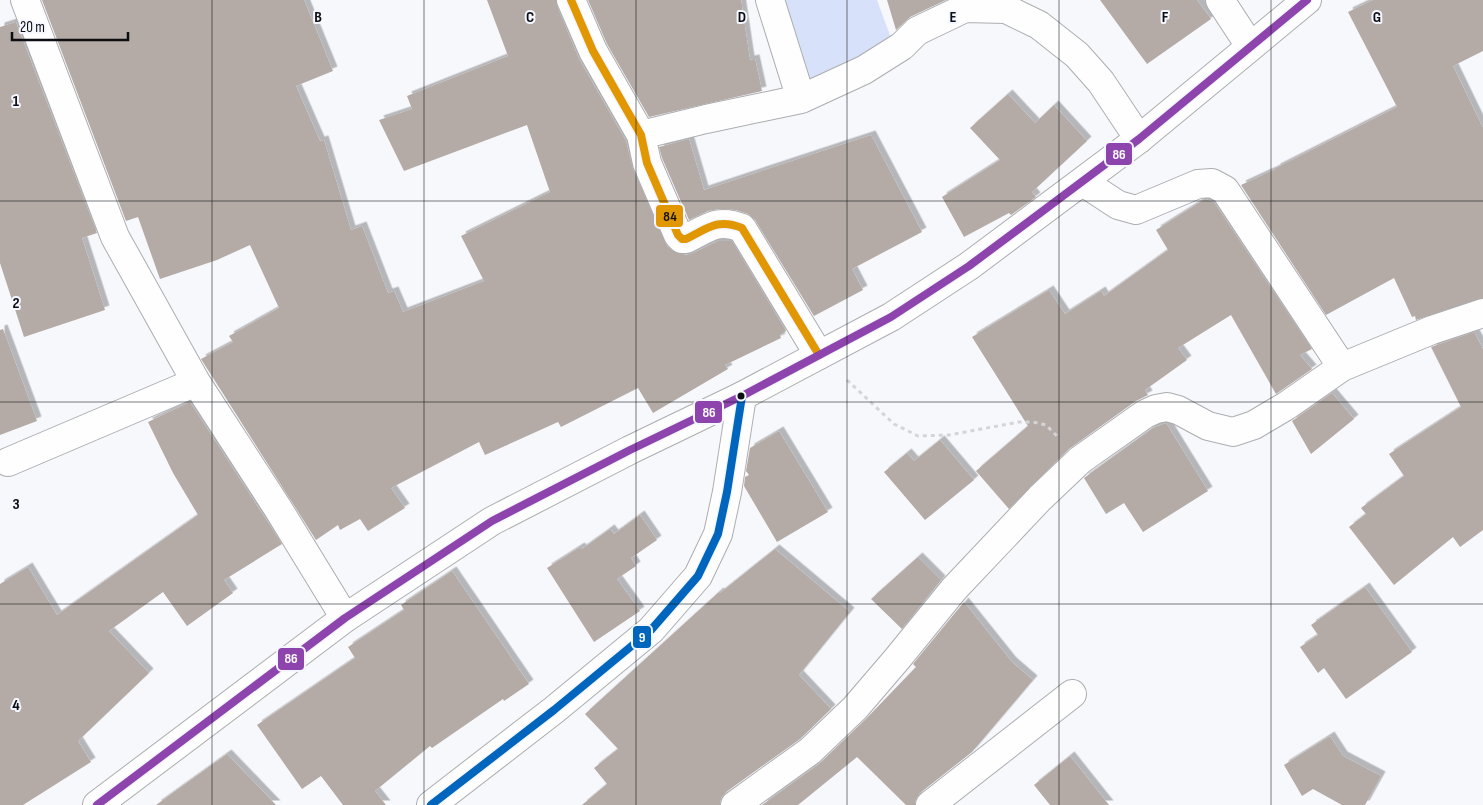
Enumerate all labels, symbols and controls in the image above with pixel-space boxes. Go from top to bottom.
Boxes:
text: B [314,8,322,27]
text: C [526,8,534,27]
text: D [738,8,746,27]
text: E [950,8,957,27]
text: F [1162,8,1169,27]
text: G [1373,8,1381,27]
scale bar [12,10,129,42]
text: 20 m [20,18,45,37]
text: 1 [13,92,20,111]
line badge: 86 [1105,142,1133,166]
text: 86 [1112,146,1126,163]
line badge: 84 [655,204,684,228]
text: 84 [663,208,677,225]
text: 2 [12,294,20,313]
unlabelled marker [736,391,746,401]
line badge: 86 [694,400,723,424]
text: 86 [702,404,716,421]
text: 3 [12,495,20,514]
line badge: 9 [632,625,652,649]
text: 9 [639,629,646,646]
line badge: 86 [277,647,305,671]
text: 86 [284,650,298,667]
text: 4 [12,696,20,715]

